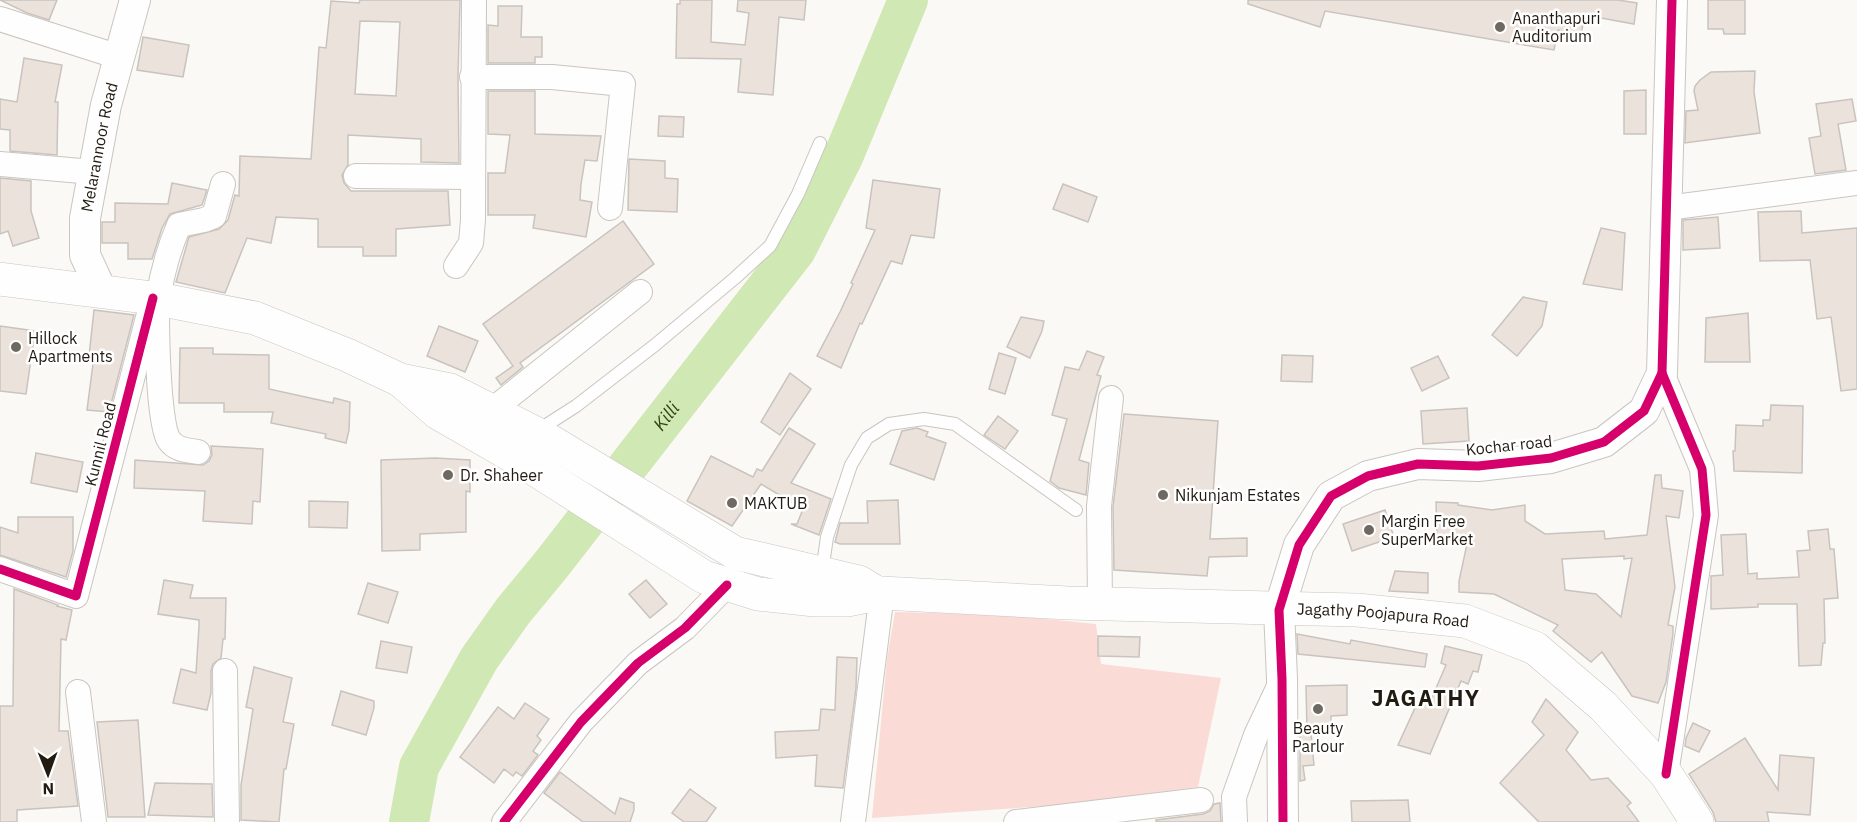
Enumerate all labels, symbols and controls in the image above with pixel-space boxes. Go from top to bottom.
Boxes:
place label: Ananthapuri Auditorium [1512,8,1600,46]
marker: Ananthapuri Auditorium [1493,20,1507,34]
street label: Melarannoor Road [76,80,122,213]
place label: Hillock Apartments [28,328,113,366]
marker: Hillock Apartments [9,340,23,354]
water label: Killi [648,397,685,435]
street label: Kunnil Road [80,400,120,488]
street label: Kochar road [1465,431,1553,459]
place label: Dr. Shaheer [460,465,543,485]
marker: Dr. Shaheer [441,468,455,482]
place label: Nikunjam Estates [1175,485,1300,505]
marker: Nikunjam Estates [1156,488,1170,502]
place label: MAKTUB [744,493,808,513]
marker: MAKTUB [725,496,739,510]
place label: Margin Free SuperMarket [1381,511,1473,549]
marker: Margin Free SuperMarket [1362,523,1376,537]
street label: Jagathy Poojapura Road [1296,599,1470,631]
district label: JAGATHY [1371,683,1481,712]
marker: Beauty Parlour [1311,702,1325,716]
place label: Beauty Parlour [1292,718,1344,756]
north arrow [18,744,78,804]
text: N [42,779,54,799]

